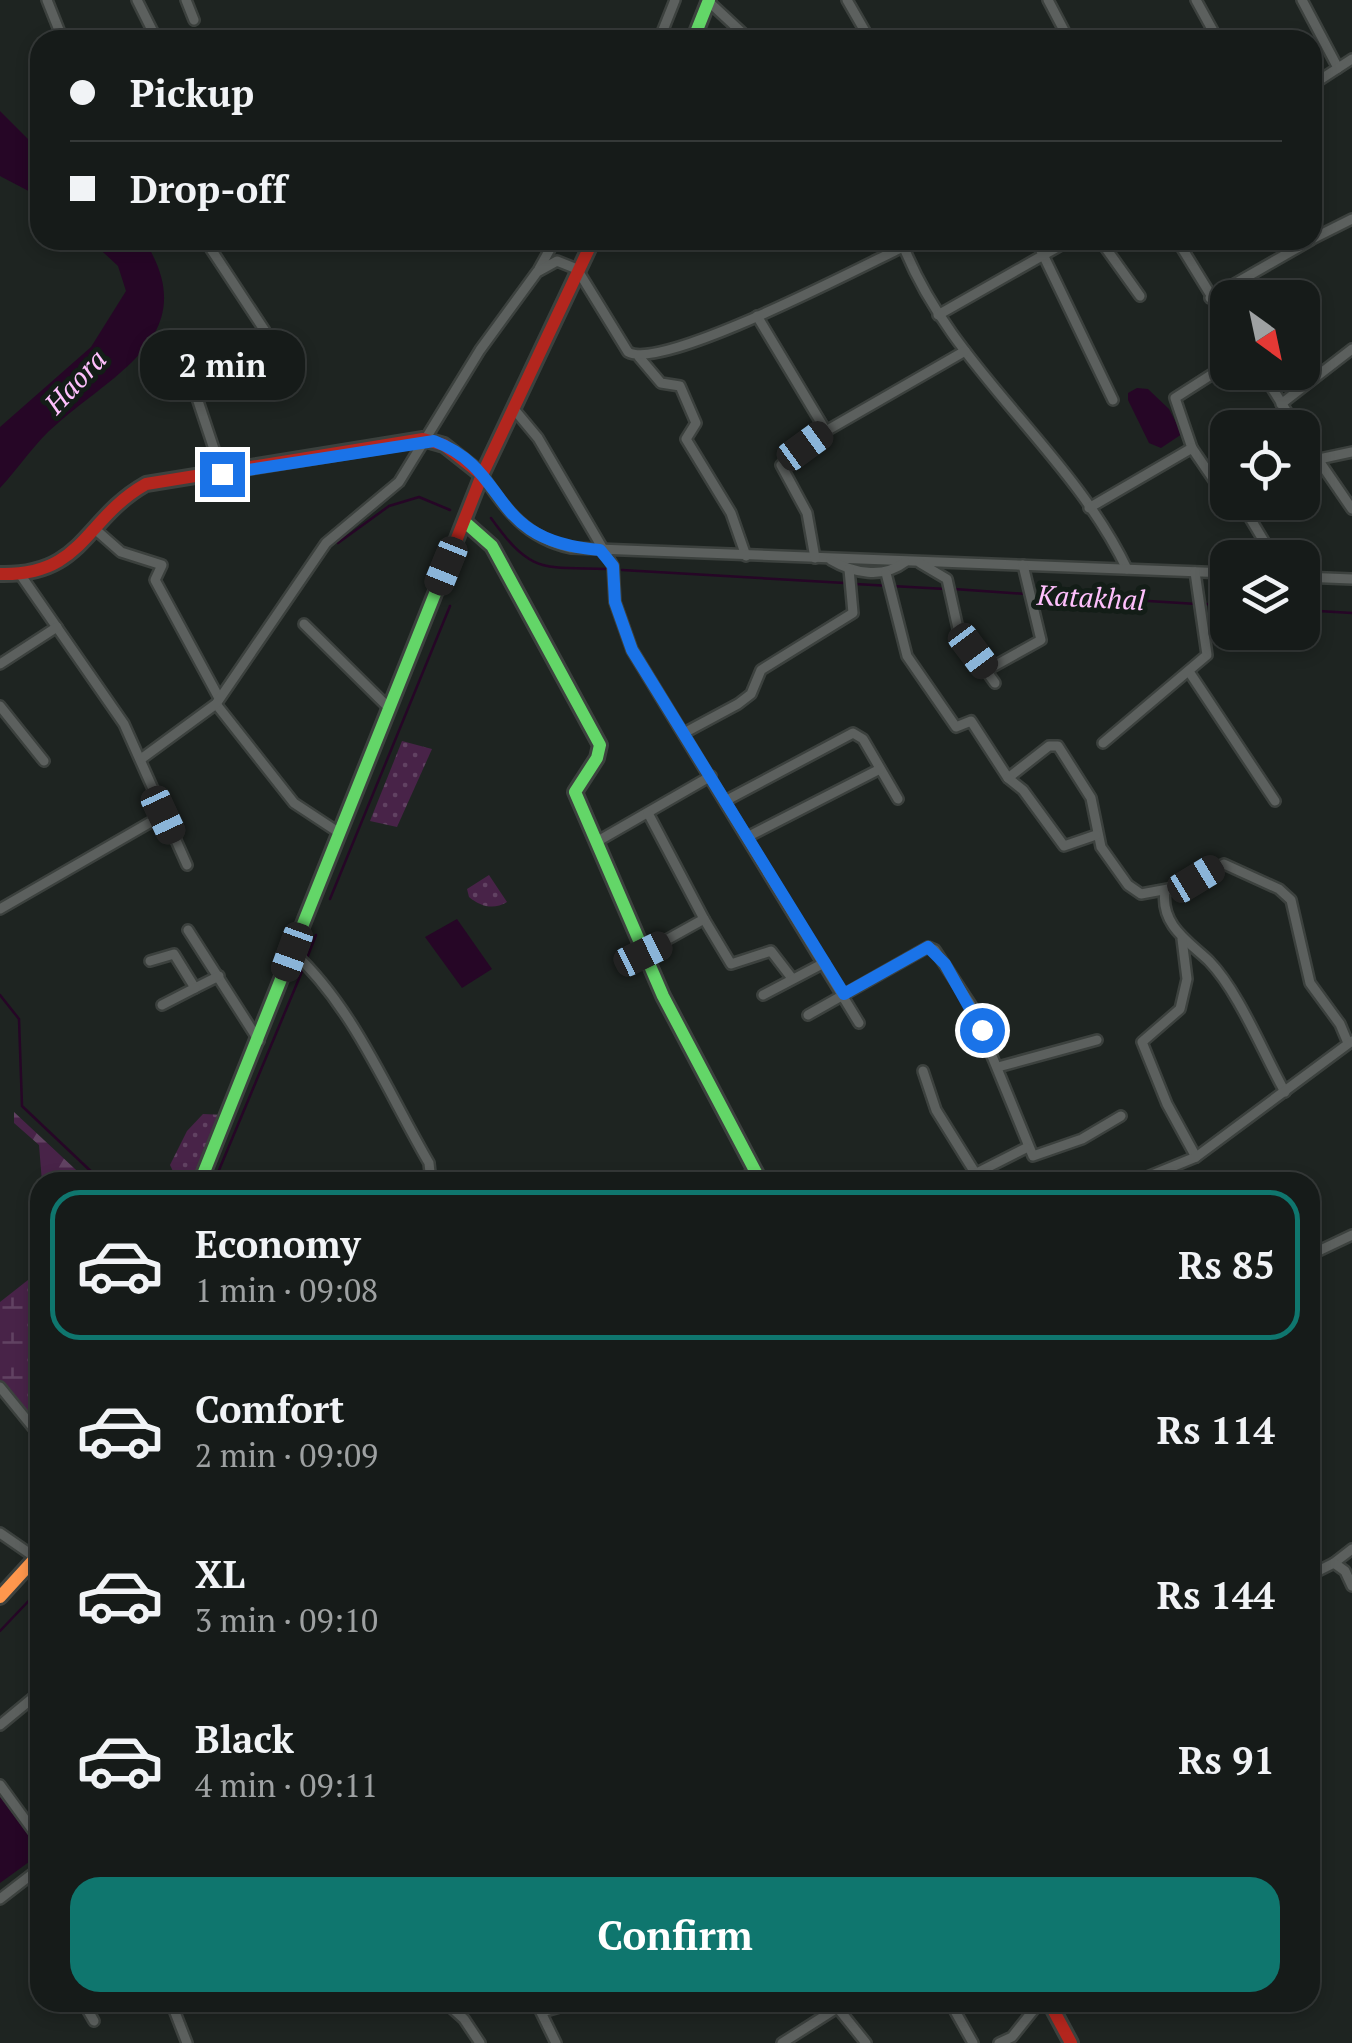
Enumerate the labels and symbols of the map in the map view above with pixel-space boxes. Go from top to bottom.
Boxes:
north arrow [1210,280,1320,390]
callout: 2 min [140,329,304,399]
water label: Haora [35,341,114,422]
car [772,416,838,476]
route end [200,452,245,497]
car [421,533,471,599]
water label: Katakhal [1035,576,1146,618]
car [943,618,1003,684]
car [137,781,189,849]
car [1163,851,1229,907]
car [268,919,316,985]
car [609,927,677,981]
route start [960,1008,1005,1053]

